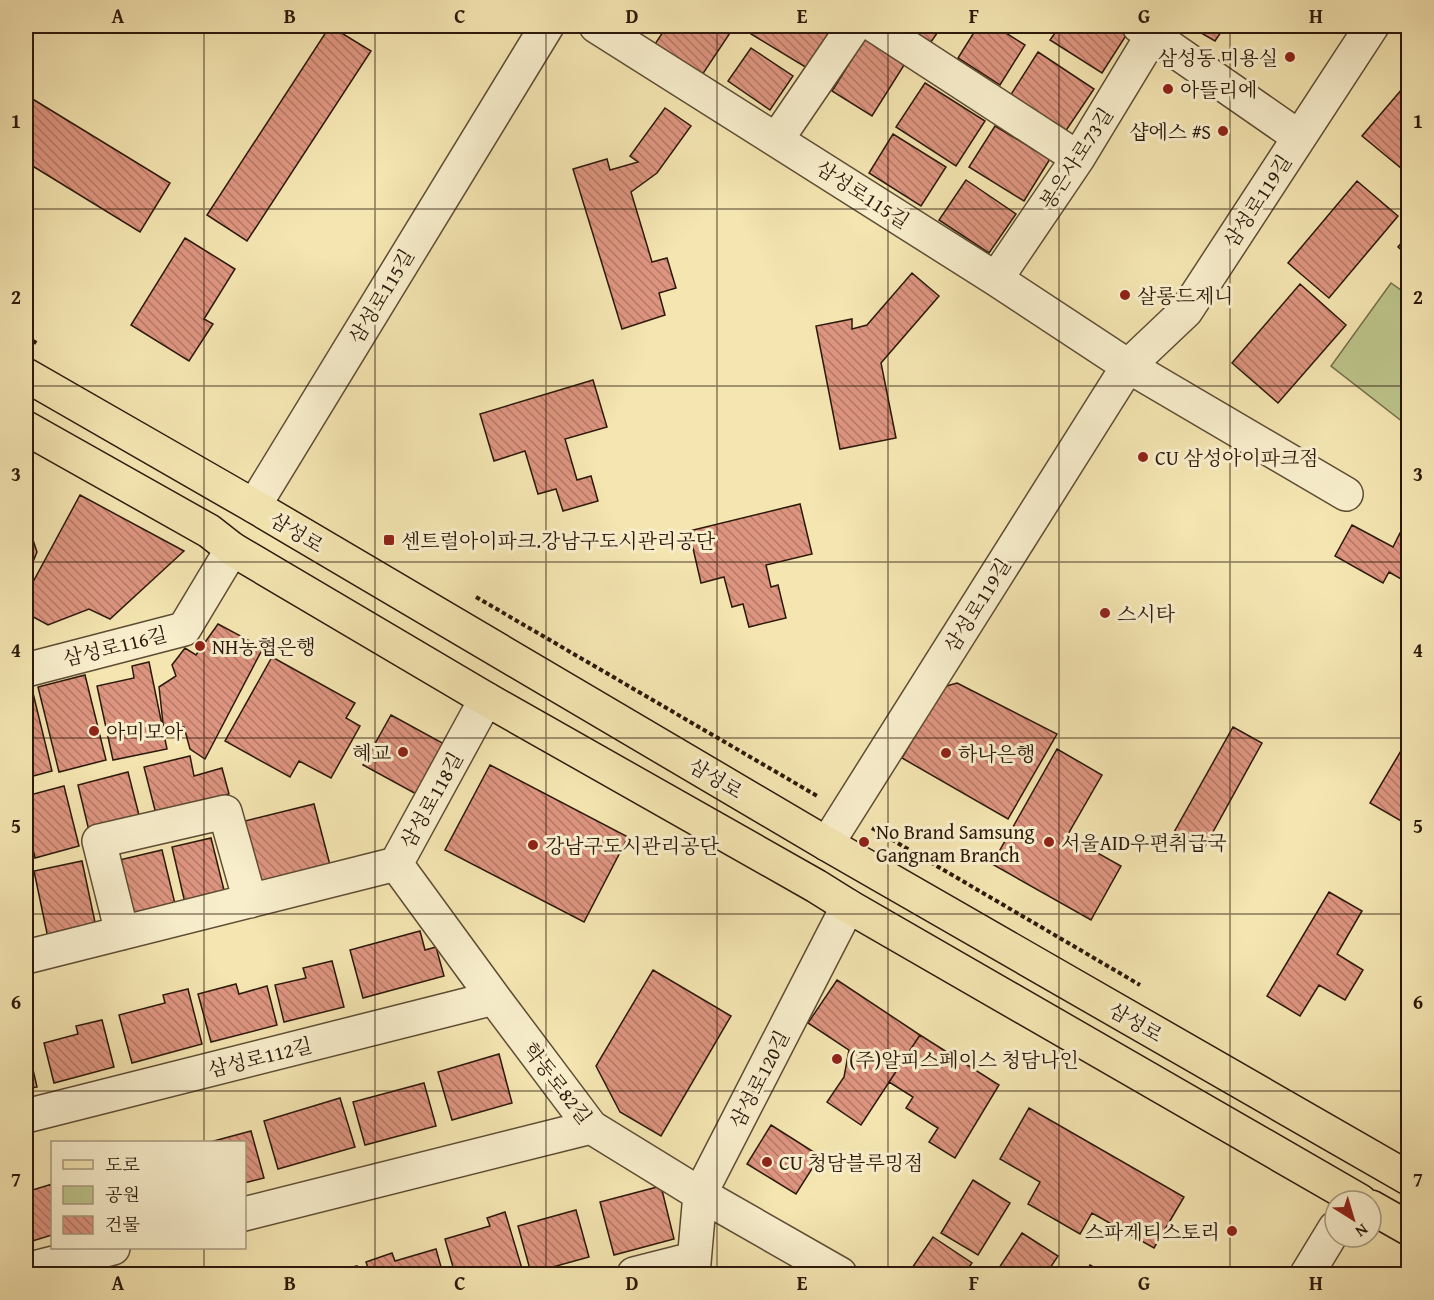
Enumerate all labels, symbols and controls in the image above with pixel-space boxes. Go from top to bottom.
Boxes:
text: A [112,1,125,30]
text: B [284,1,296,30]
text: C [454,1,466,30]
text: D [625,1,639,30]
text: E [797,1,808,30]
text: F [969,1,979,30]
text: G [1138,1,1150,30]
text: H [1309,1,1323,30]
place label: 삼성동 미용실 [1158,43,1278,72]
marker: 삼성동 미용실 [1283,50,1297,64]
place label: 아뜰리에 [1180,75,1257,104]
marker: 아뜰리에 [1161,82,1175,96]
street label: 봉은사로73길 [1032,102,1120,214]
text: 1 [11,106,21,135]
text: 1 [1413,106,1423,135]
place label: 샵에스 #S [1129,117,1211,146]
marker: 샵에스 #S [1216,124,1230,138]
street label: 삼성로119길 [1216,149,1298,253]
street label: 삼성로115길 [811,153,915,235]
street label: 삼성로115길 [341,243,421,349]
place label: 살롱드제니 [1137,281,1234,310]
text: 2 [11,282,21,311]
text: 2 [1413,282,1423,311]
marker: 살롱드제니 [1118,288,1132,302]
place label: CU 삼성아이파크점 [1155,443,1319,472]
marker: CU 삼성아이파크점 [1136,450,1150,464]
text: 3 [11,459,21,488]
text: 3 [1413,459,1423,488]
street label: 삼성로 [265,505,329,559]
place label: 센트럴아이파크.강남구도시관리공단 [401,526,716,555]
marker: 센트럴아이파크.강남구도시관리공단 [382,533,396,547]
street label: 삼성로119길 [937,552,1017,658]
place label: 스시타 [1117,599,1176,628]
marker: 스시타 [1098,606,1112,620]
street label: 삼성로116길 [60,619,170,673]
place label: NH농협은행 [212,632,316,661]
text: 4 [11,635,21,664]
text: 4 [1413,635,1423,664]
marker: NH농협은행 [193,639,207,653]
place label: 아미모아 [106,717,184,746]
marker: 아미모아 [87,724,101,738]
place label: 혜교 [352,738,392,767]
place label: 하나은행 [958,739,1035,768]
marker: 혜교 [396,745,410,759]
marker: 하나은행 [939,746,953,760]
street label: 삼성로118길 [393,747,469,853]
street label: 삼성로 [684,751,748,805]
text: 5 [11,811,21,840]
text: 5 [1413,811,1423,840]
place label: No Brand Samsung Gangnam Branch [876,817,1034,869]
place label: 서울AID우편취급국 [1061,828,1227,857]
place label: 강남구도시관리공단 [545,831,720,860]
marker: No Brand Samsung Gangnam Branch [857,835,871,849]
marker: 서울AID우편취급국 [1042,835,1056,849]
marker: 강남구도시관리공단 [526,838,540,852]
text: 6 [11,987,21,1016]
text: 6 [1413,987,1423,1016]
street label: 삼성로 [1104,995,1168,1049]
street label: 삼성로120길 [722,1025,796,1133]
street label: 삼성로112길 [205,1030,315,1084]
street label: 학동로82길 [517,1036,599,1130]
place label: (주)알피스페이스 청담나인 [849,1045,1079,1074]
marker: (주)알피스페이스 청담나인 [830,1052,844,1066]
legend [51,1141,246,1249]
place label: CU 청담블루밍점 [779,1148,923,1177]
text: 도로 [105,1151,140,1178]
marker: CU 청담블루밍점 [760,1155,774,1169]
text: 7 [11,1164,21,1193]
text: 7 [1413,1164,1423,1193]
text: 공원 [105,1181,140,1208]
north arrow [1323,1189,1383,1249]
text: 건물 [105,1211,140,1238]
place label: 스파게티스토리 [1085,1217,1220,1246]
text: N [1350,1218,1374,1244]
marker: 스파게티스토리 [1225,1224,1239,1238]
text: A [112,1268,125,1297]
text: B [284,1268,296,1297]
text: C [454,1268,466,1297]
text: D [625,1268,639,1297]
text: E [797,1268,808,1297]
text: F [969,1268,979,1297]
text: G [1138,1268,1150,1297]
text: H [1309,1268,1323,1297]

